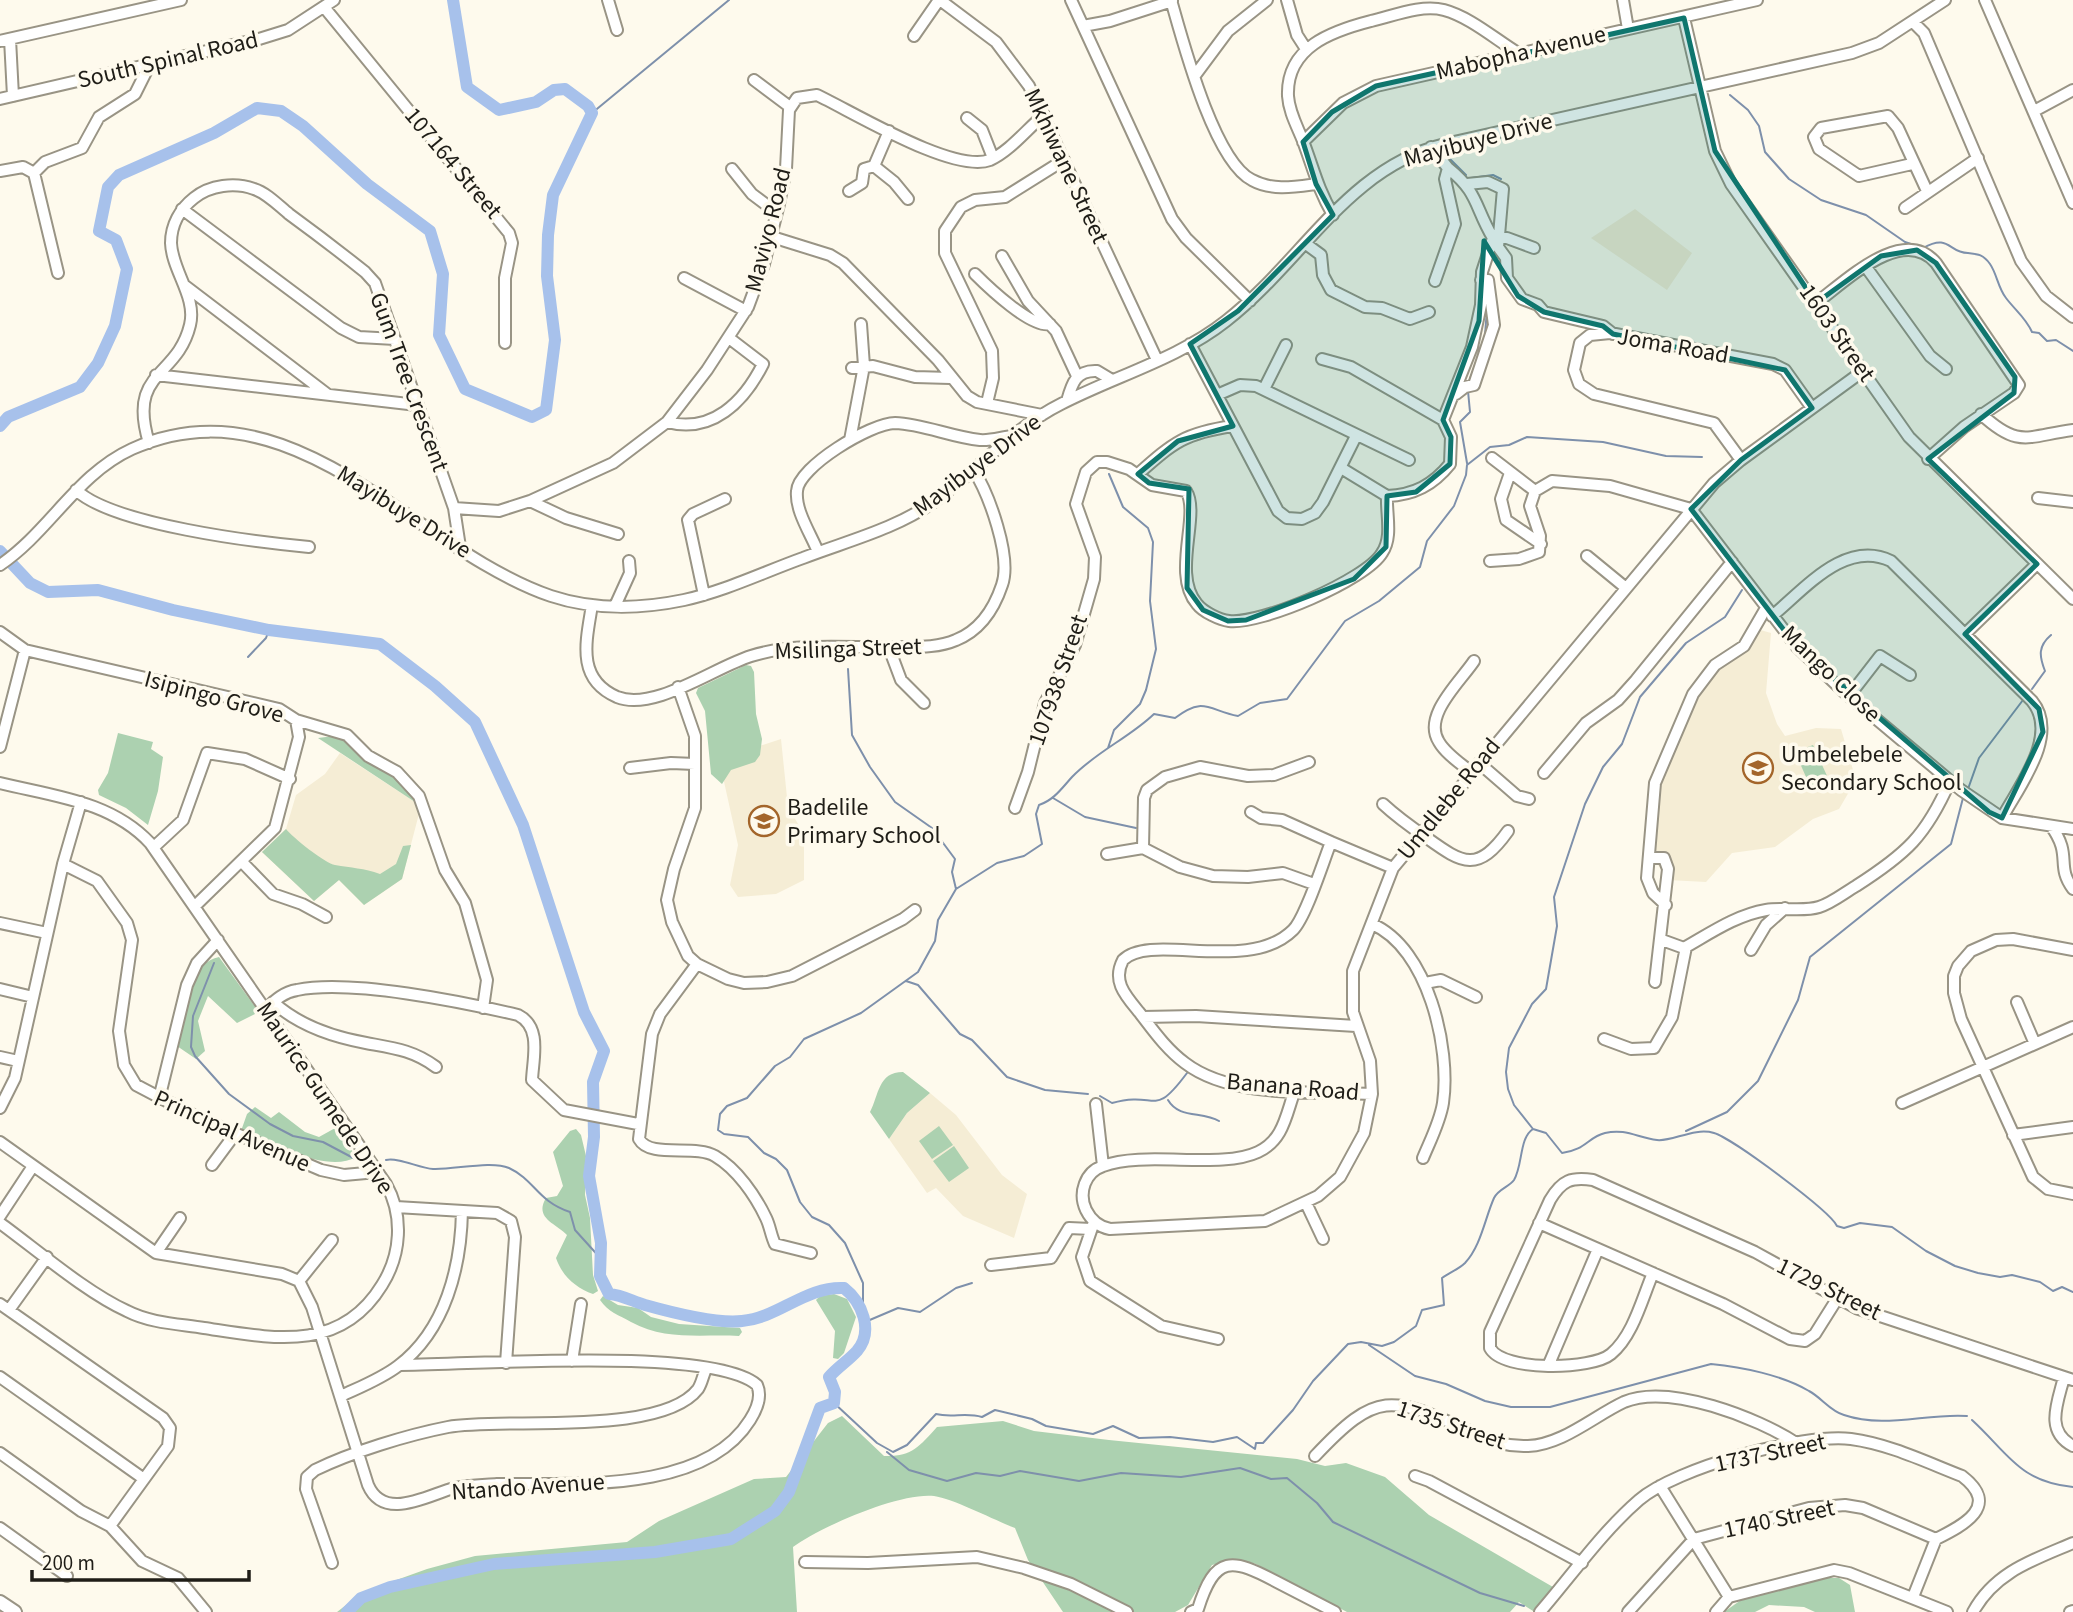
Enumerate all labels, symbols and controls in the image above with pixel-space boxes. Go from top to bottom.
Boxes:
street label: Mabopha Avenue [1433,16,1609,90]
street label: South Spinal Road [74,22,262,98]
street label: Mkhiwane Street [1015,83,1117,249]
street label: 107164 Street [396,99,510,227]
street label: Mayibuye Drive [1400,103,1556,177]
street label: Maviyo Road [736,164,800,296]
street label: 1603 Street [1790,277,1884,389]
street label: Gum Tree Crescent [360,288,458,476]
street label: Joma Road [1614,319,1732,373]
street label: Mayibuye Drive [905,405,1049,525]
street label: Mayibuye Drive [330,457,478,567]
street label: 107938 Street [1019,610,1097,750]
street label: Mango Close [1773,617,1889,731]
street label: Msilinga Street [774,629,922,669]
street label: Isipingo Grove [140,662,288,732]
street label: Umdlebe Road [1389,730,1509,868]
place label: Umbelebele Secondary School [1781,737,1962,800]
school or university icon: Umbelebele Secondary School [1741,751,1775,785]
place label: Badelile Primary School [787,790,941,853]
school or university icon: Badelile Primary School [747,804,781,838]
street label: Maurice Gumede Drive [247,995,403,1201]
street label: Banana Road [1225,1064,1361,1110]
street label: Principal Avenue [148,1081,316,1181]
street label: 1729 Street [1771,1249,1887,1329]
street label: 1735 Street [1392,1391,1510,1459]
street label: 1737 Street [1711,1424,1829,1482]
street label: Ntando Avenue [450,1464,606,1510]
street label: 1740 Street [1720,1490,1838,1548]
scale bar [32,1538,248,1582]
text: 200 m [42,1548,95,1578]

